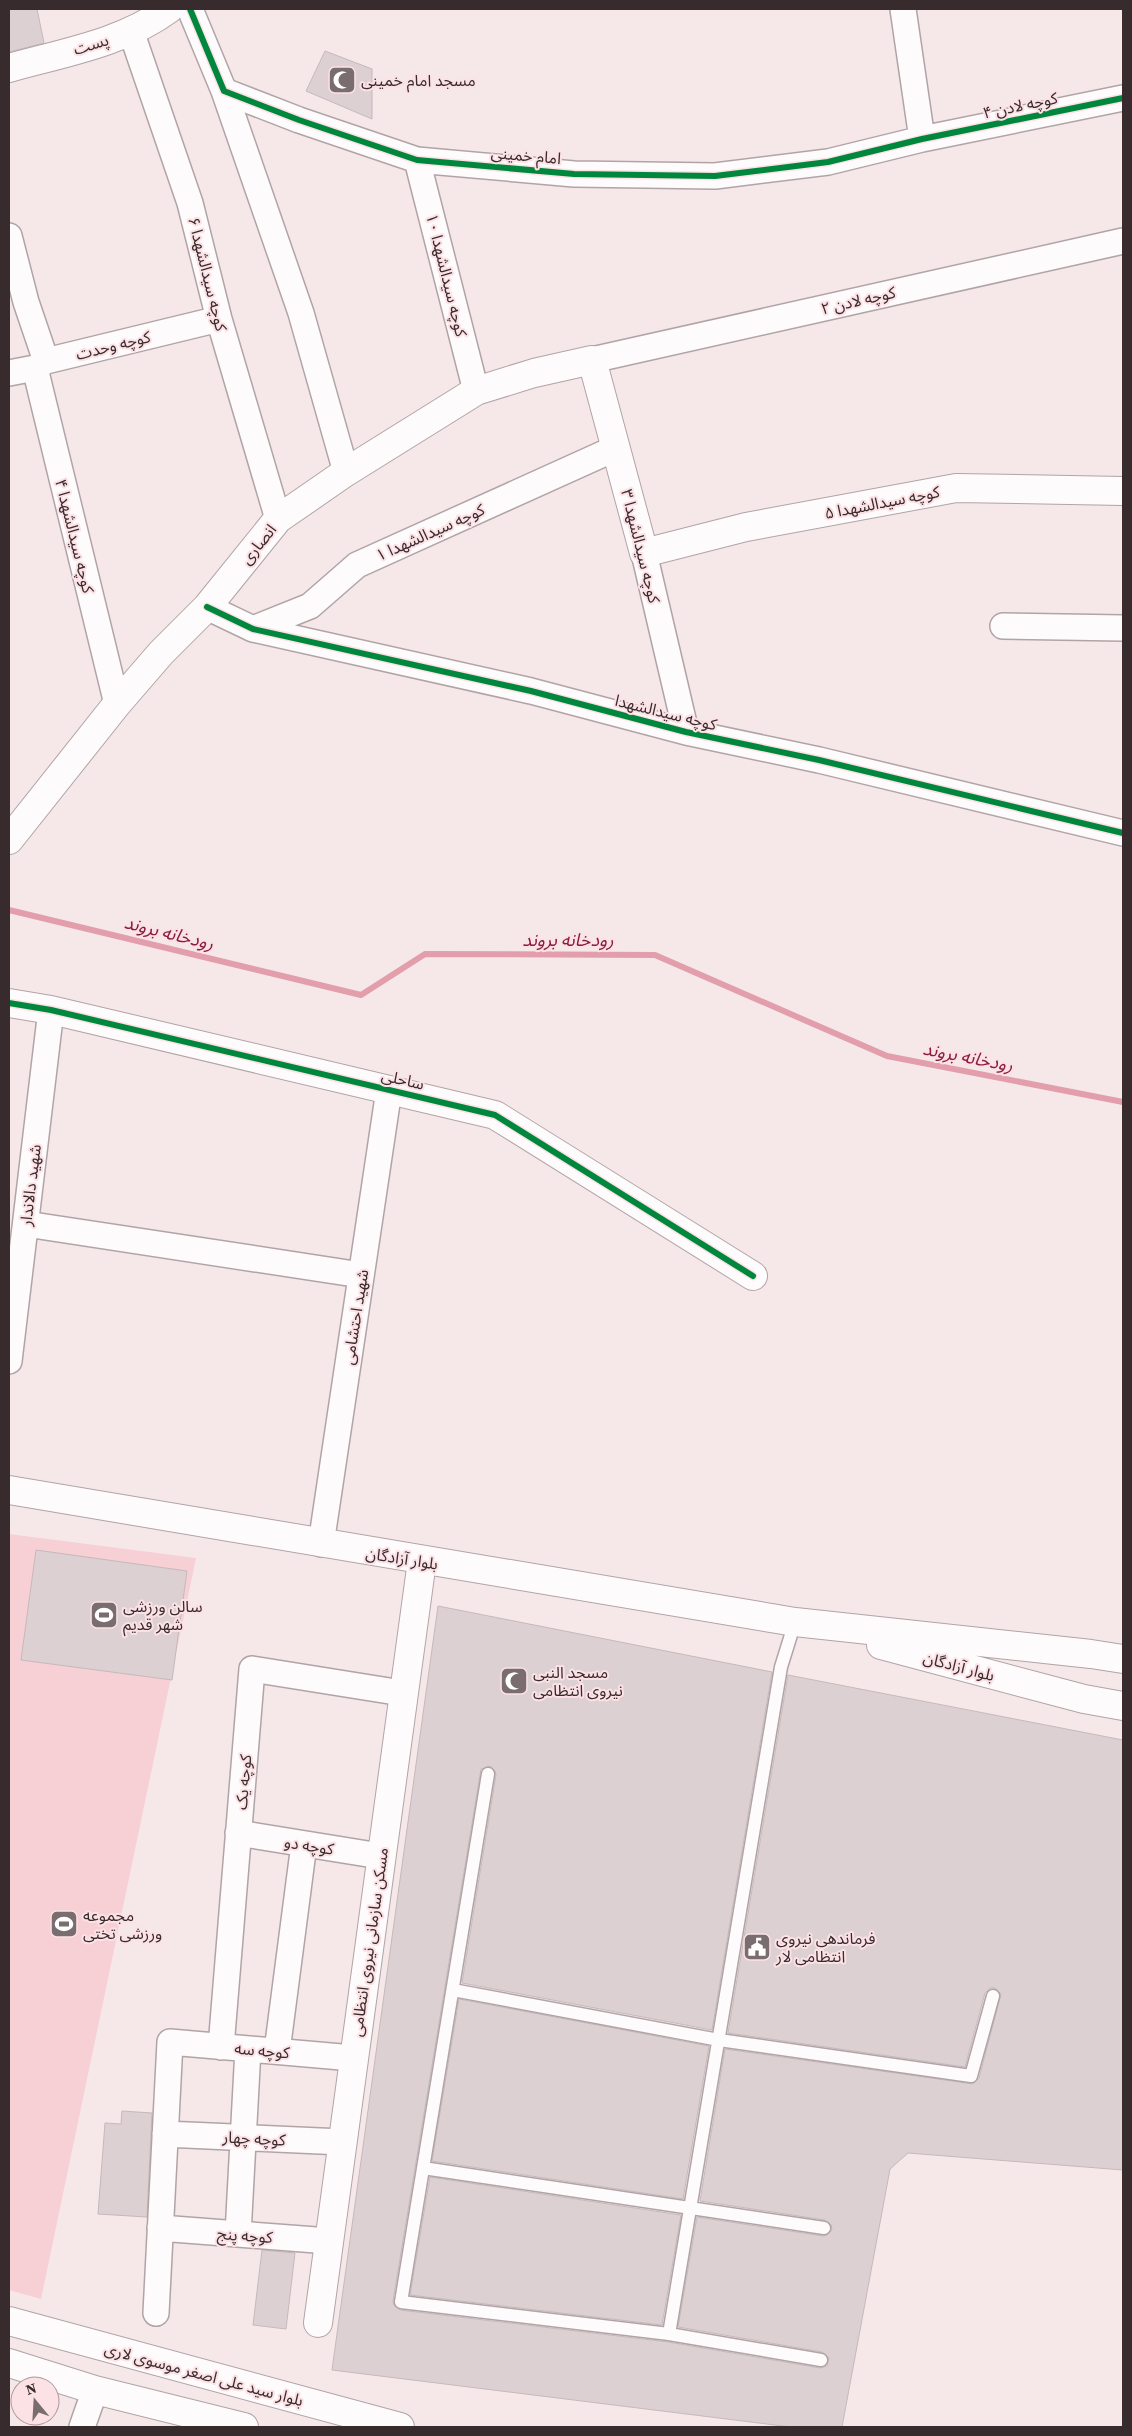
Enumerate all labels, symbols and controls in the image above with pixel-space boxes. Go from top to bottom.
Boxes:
street label: پست [71,28,111,60]
mosque icon: مسجد امام خمینی [327,65,357,95]
place label: مسجد امام خمینی [361,69,476,93]
street label: کوچه لادن ۴ [981,86,1060,124]
street label: امام خمینی [490,141,562,171]
street label: کوچه سیدالشهدا ۱۰ [421,211,473,339]
street label: کوچه سیدالشهدا ۶ [183,215,233,334]
street label: کوچه لادن ۲ [819,281,898,319]
street label: کوچه وحدت [73,325,153,365]
street label: کوچه سیدالشهدا ۴ [50,477,100,596]
street label: کوچه سیدالشهدا ۵ [822,480,942,524]
street label: کوچه سیدالشهدا ۳ [616,487,666,606]
street label: کوچه سیدالشهدا ۱ [372,498,488,566]
street label: انصاری [235,519,281,569]
street label: کوچه سیدالشهدا [613,689,720,735]
water label: رودخانه بروند [122,909,217,956]
water label: رودخانه بروند [522,927,614,952]
water label: رودخانه بروند [921,1036,1016,1078]
street label: ساحلی [379,1063,427,1095]
street label: شهید دالاندار [14,1143,46,1228]
street label: شهید احتشامی [337,1268,373,1366]
street label: بلوار آزادگان [364,1541,440,1575]
place label: سالن ورزشی شهر قدیم [123,1595,203,1637]
sports icon: سالن ورزشی شهر قدیم [89,1600,119,1630]
street label: بلوار آزادگان [921,1646,997,1686]
place label: مسجد النبی نیروی انتظامی [533,1661,623,1701]
mosque icon: مسجد النبی نیروی انتظامی [499,1666,529,1696]
street label: کوچه یک [230,1753,256,1811]
street label: کوچه دو [283,1830,336,1860]
street label: مسکن سازمانی نیروی انتظامی [345,1846,393,2038]
place label: مجموعه ورزشی تختی [83,1904,162,1944]
sports icon: مجموعه ورزشی تختی [49,1909,79,1939]
place label: فرماندهی نیروی انتظامی لار [775,1927,875,1967]
public building icon: فرماندهی نیروی انتظامی لار [742,1932,772,1962]
street label: کوچه سه [233,2037,291,2063]
street label: کوچه چهار [221,2125,287,2151]
street label: کوچه پنج [216,2222,274,2250]
street label: بلوار سید علی اصغر موسوی لاری [102,2337,306,2411]
north arrow [10,2376,60,2426]
text: N [23,2378,39,2400]

